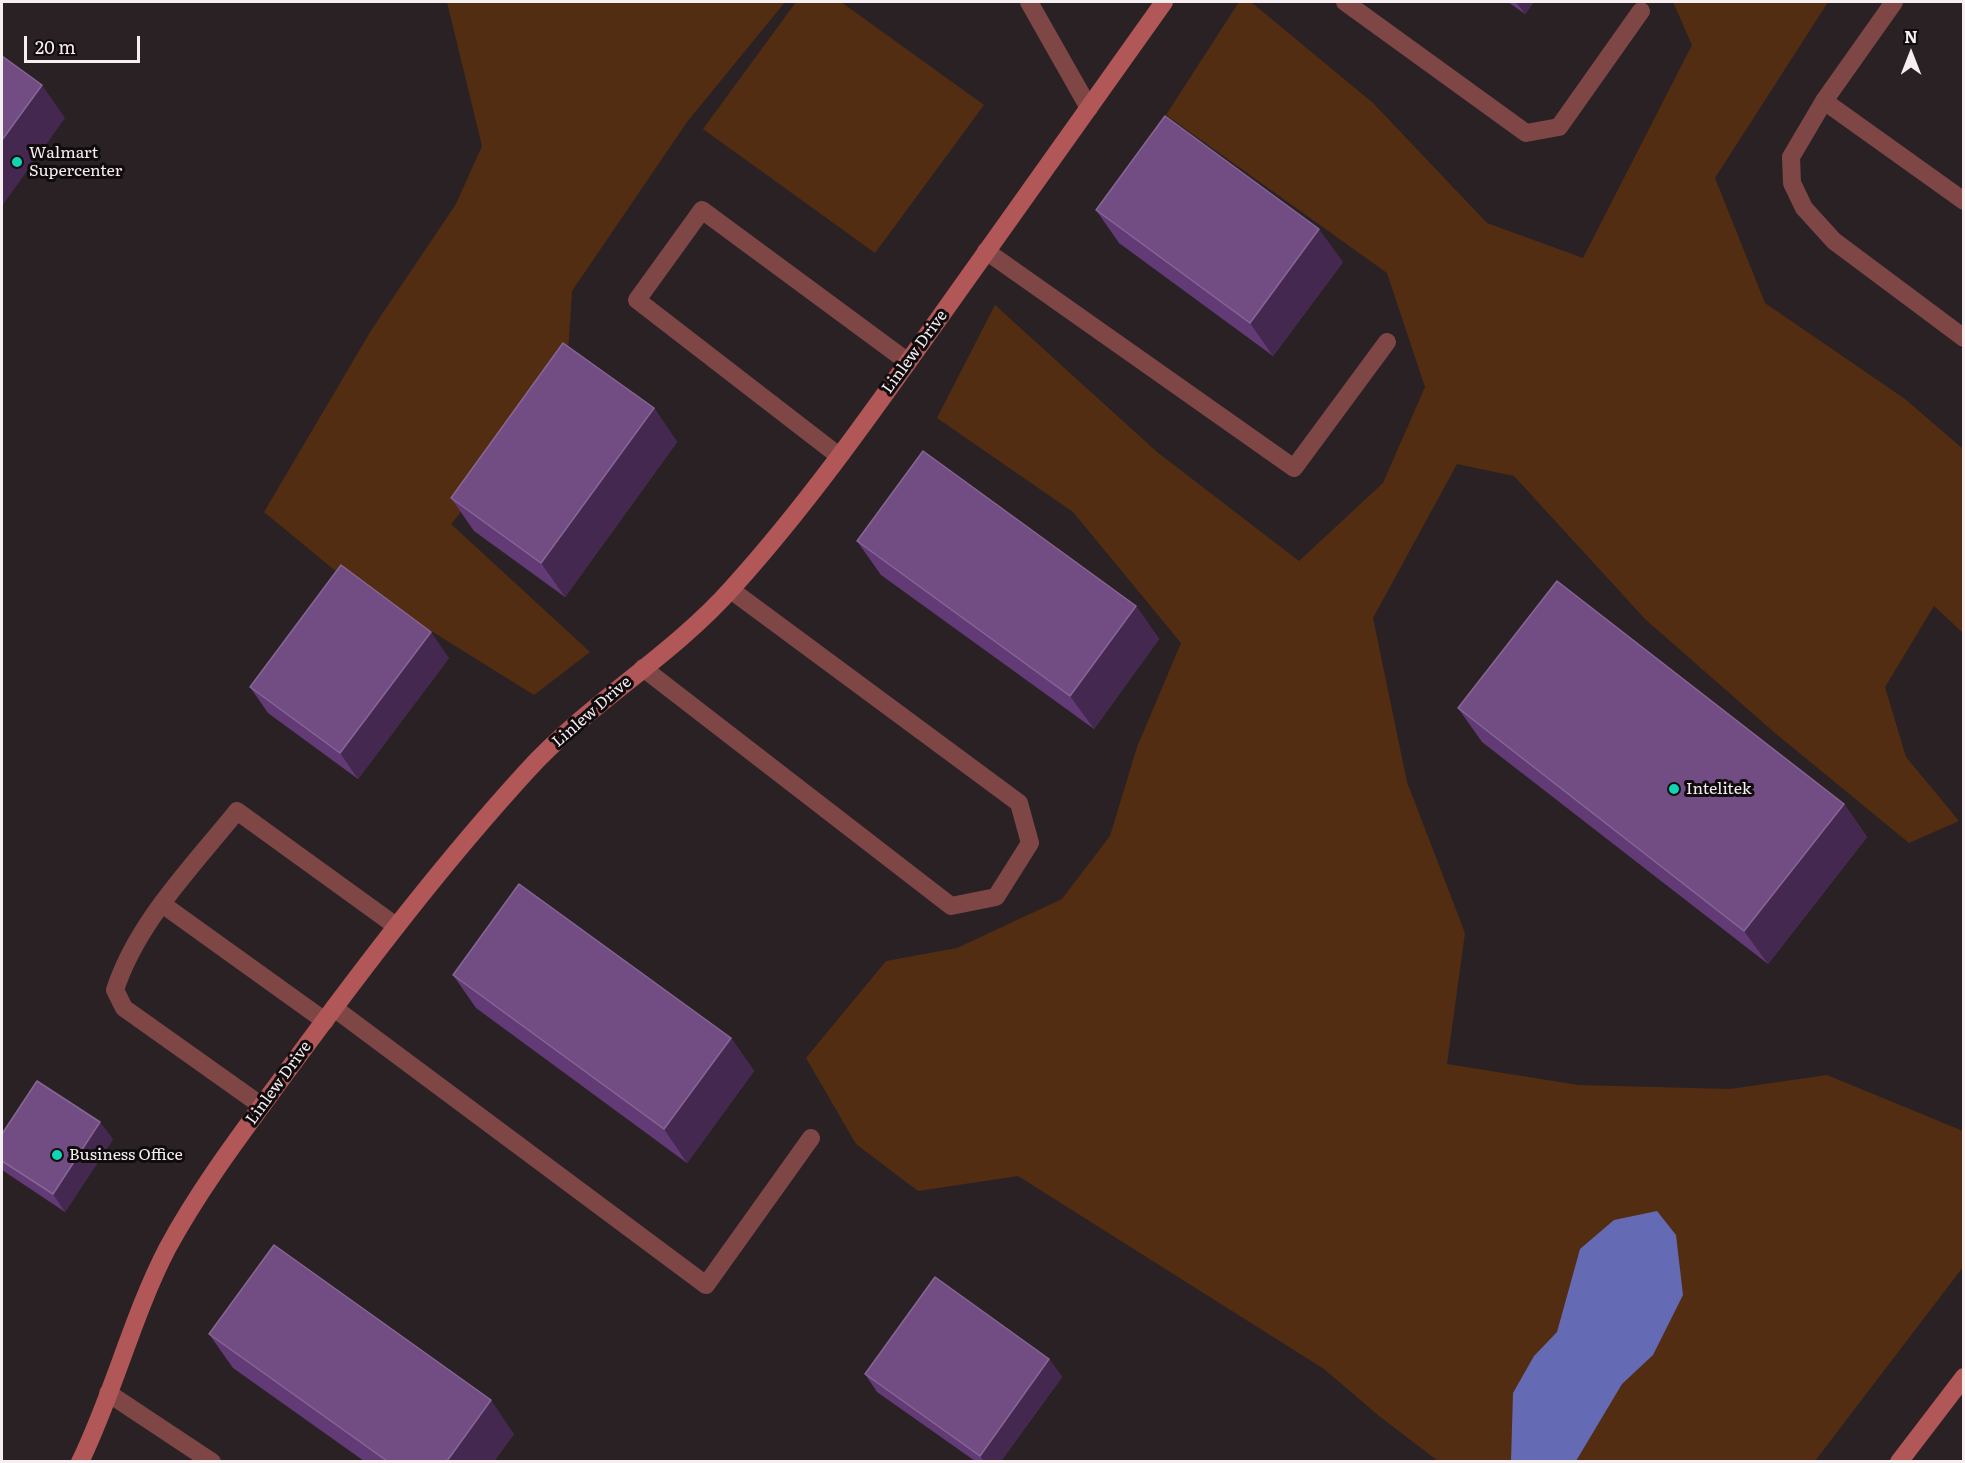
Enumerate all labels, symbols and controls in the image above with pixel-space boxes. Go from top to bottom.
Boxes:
scale bar [27,24,142,62]
north arrow [1881,24,1941,84]
text: N [1904,24,1918,48]
text: 20 m [35,33,76,60]
place label: Walmart Supercenter [29,143,122,181]
marker: Walmart Supercenter [10,155,24,169]
street label: Linlew Drive [878,307,952,397]
street label: Linlew Drive [549,672,635,752]
place label: Intelitek [1686,779,1752,799]
marker: Intelitek [1667,782,1681,796]
street label: Linlew Drive [242,1038,316,1128]
place label: Business Office [69,1145,183,1165]
marker: Business Office [50,1148,64,1162]

